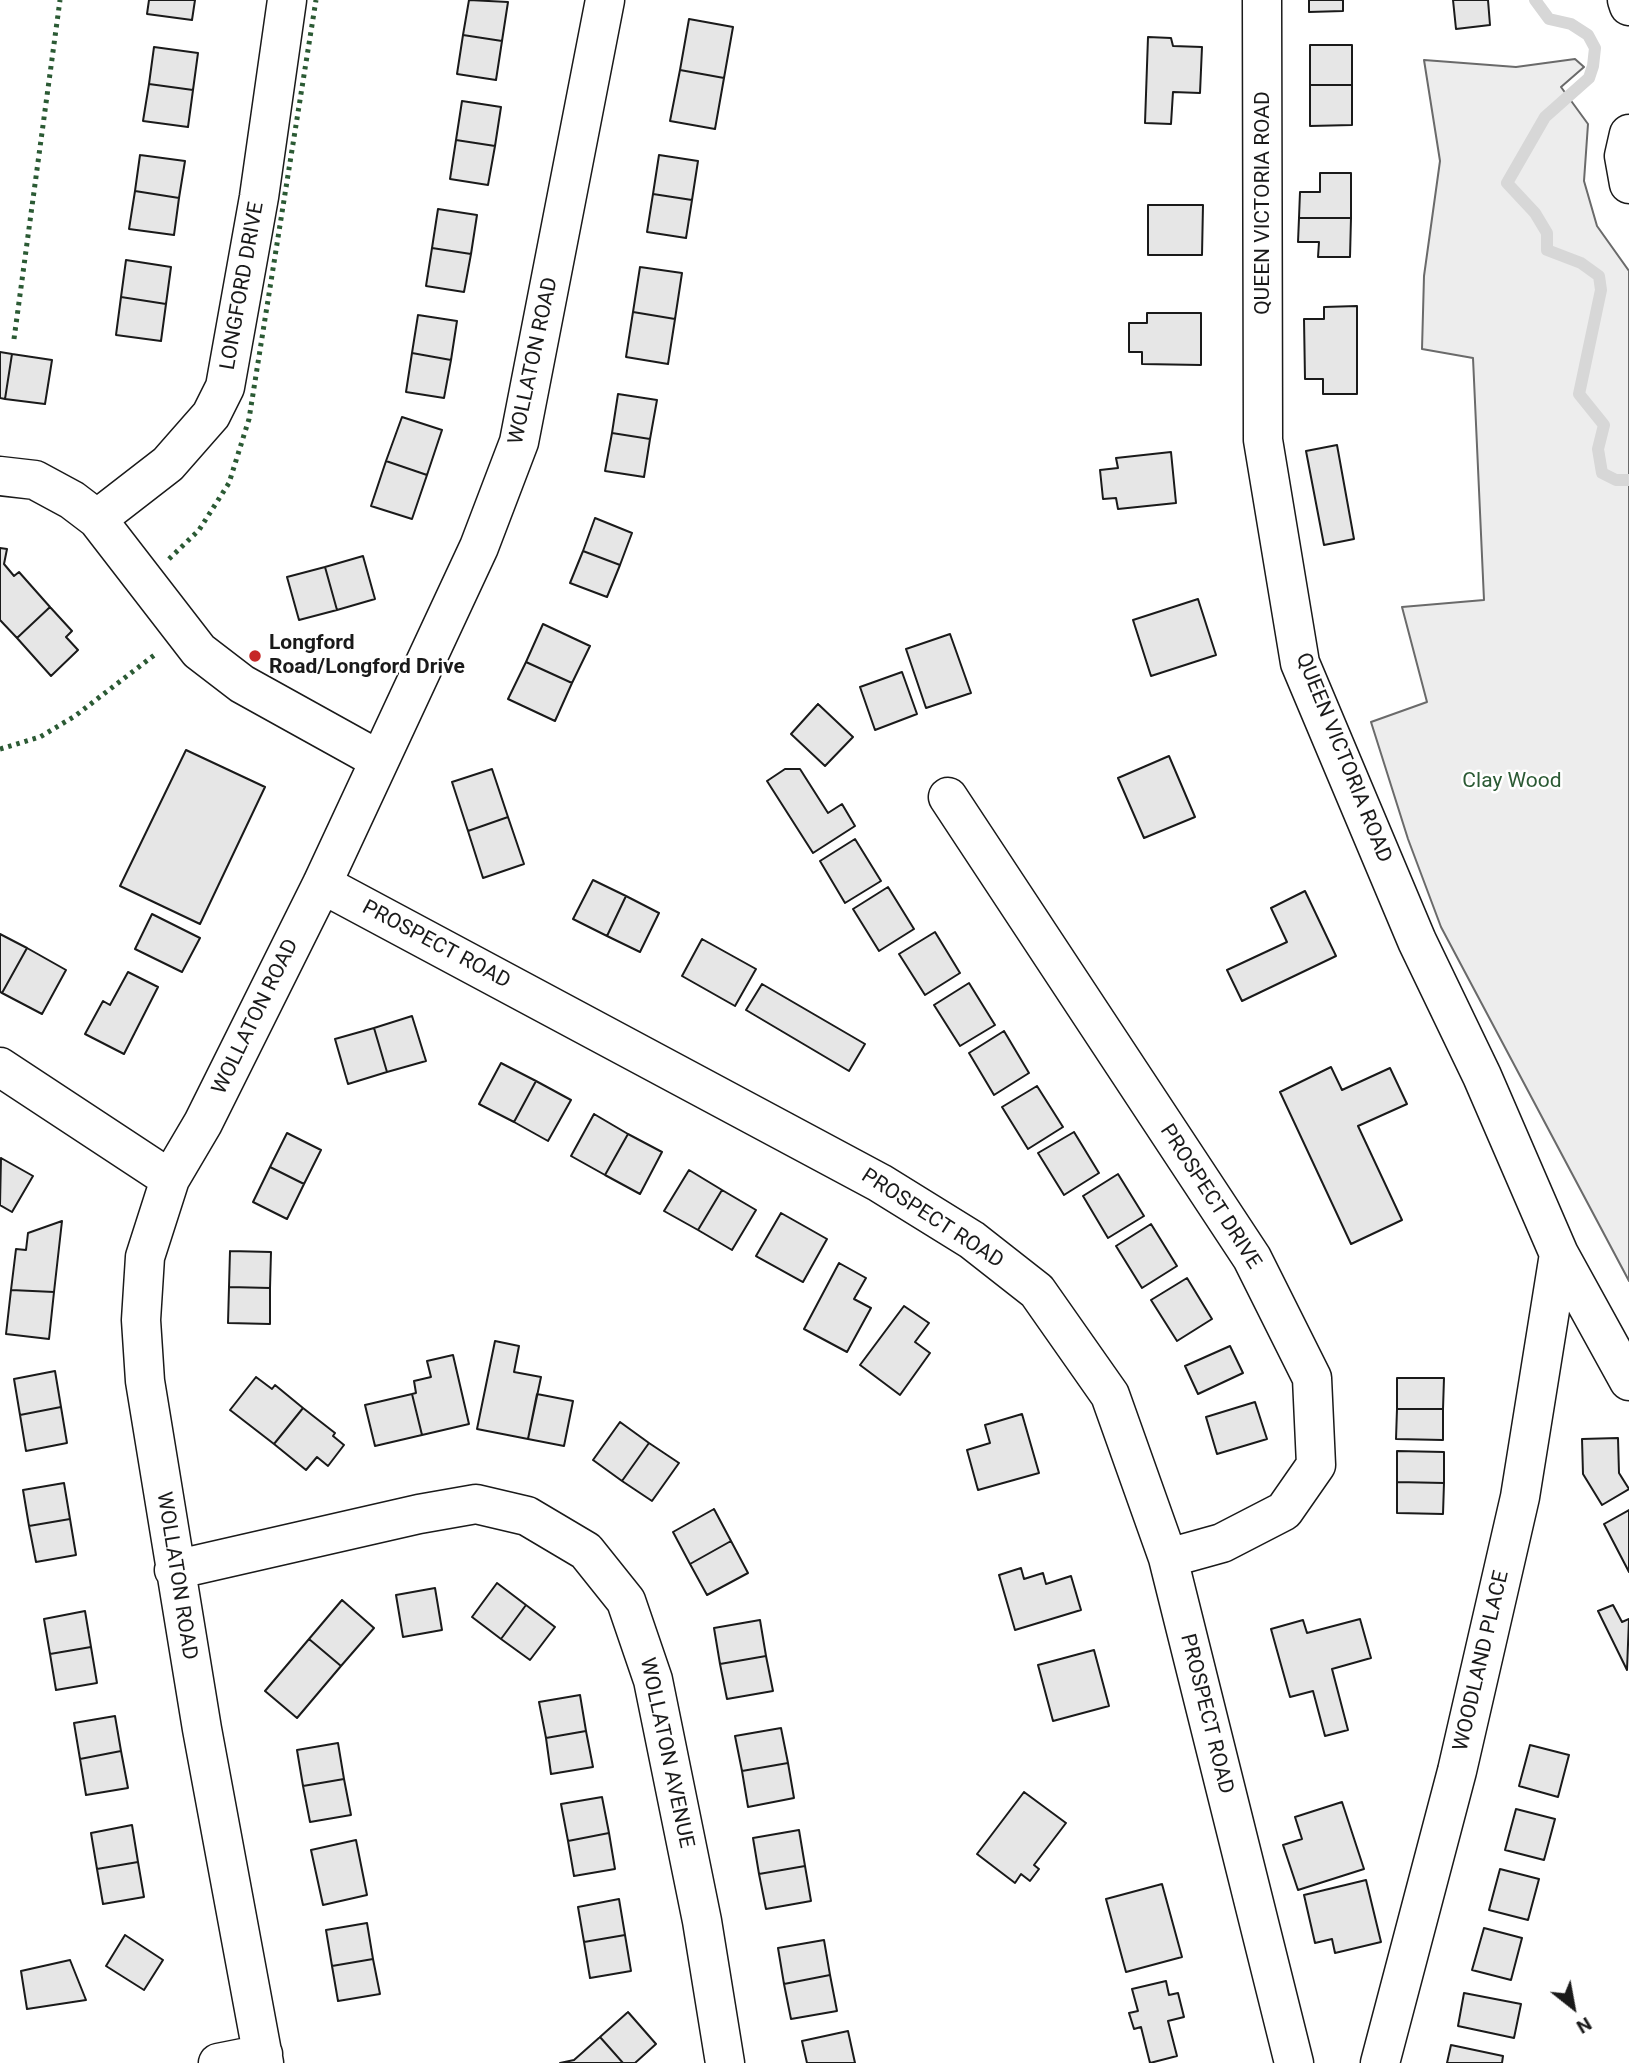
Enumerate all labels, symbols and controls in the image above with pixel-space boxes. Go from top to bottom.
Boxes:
street label: QUEEN VICTORIA ROAD [1251,91,1277,315]
street label: LONGFORD DRIVE [216,200,270,372]
street label: WOLLATON ROAD [504,275,564,447]
place label: Longford Road/Longford Drive [269,631,465,681]
marker: Longford Road/Longford Drive [247,648,263,664]
street label: QUEEN VICTORIA ROAD [1289,650,1397,866]
park label: Clay Wood [1462,769,1562,795]
street label: PROSPECT ROAD [358,895,514,995]
street label: WOLLATON ROAD [207,935,305,1099]
street label: PROSPECT DRIVE [1154,1120,1266,1274]
street label: PROSPECT ROAD [856,1164,1008,1274]
street label: WOLLATON ROAD [150,1490,202,1662]
street label: WOODLAND PLACE [1449,1568,1515,1754]
street label: PROSPECT ROAD [1174,1631,1238,1797]
street label: WOLLATON AVENUE [634,1656,698,1850]
north arrow [1538,1972,1608,2042]
text: N [1572,2012,1596,2039]

